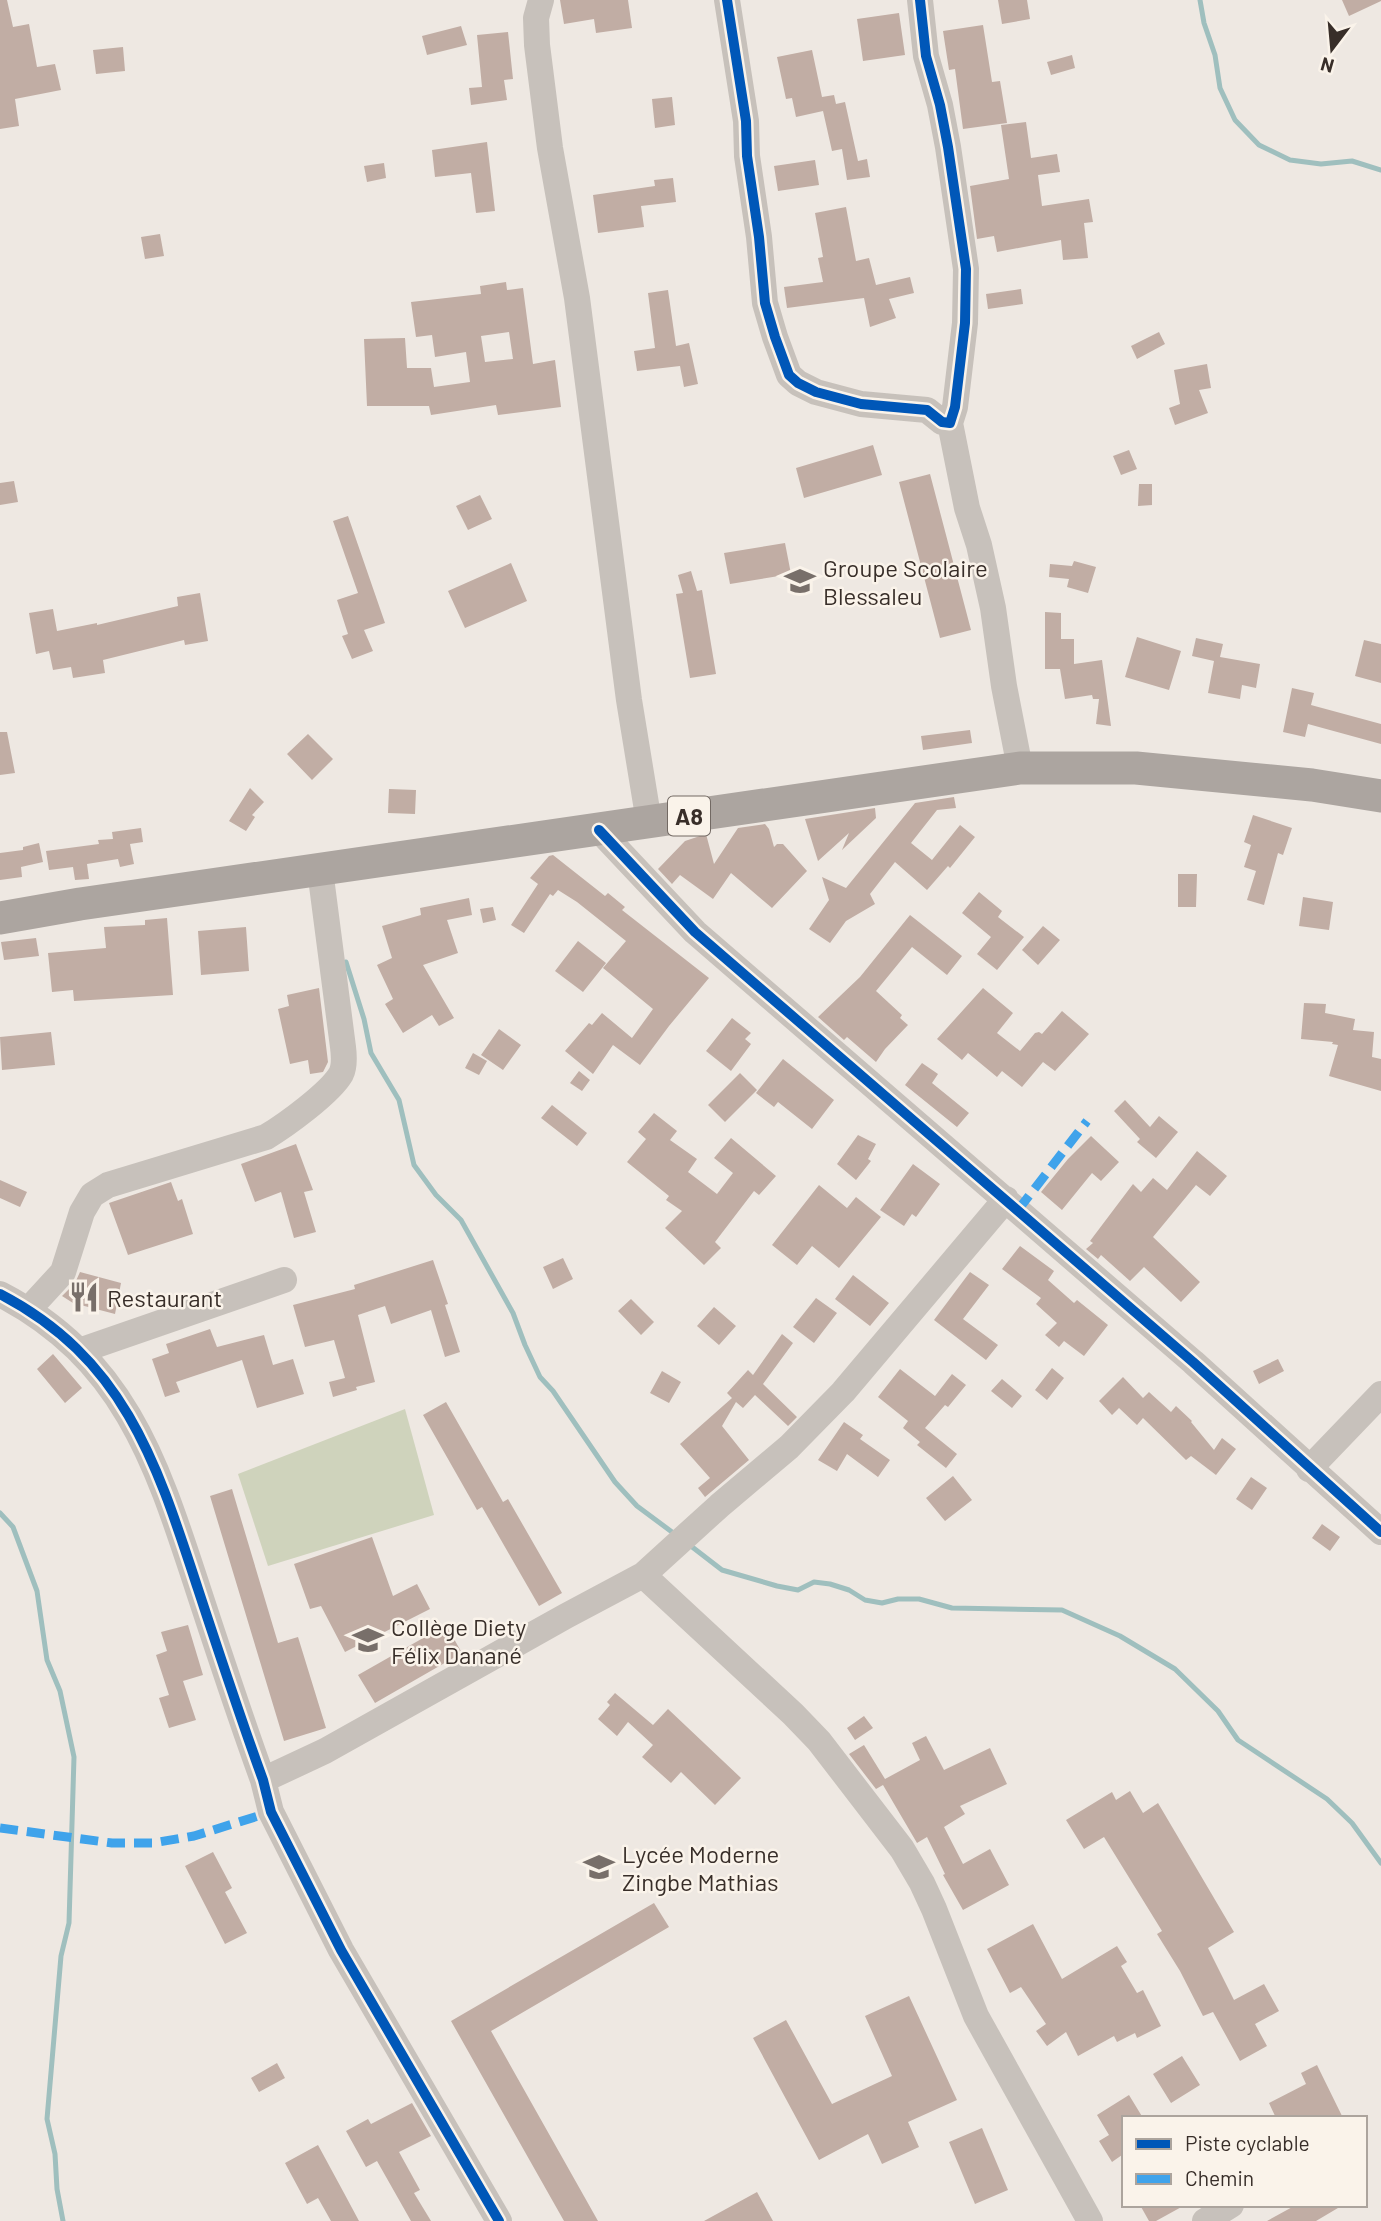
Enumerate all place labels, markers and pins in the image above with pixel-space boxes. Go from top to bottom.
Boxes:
place label: Groupe Scolaire Blessaleu [823,553,988,610]
school or university icon: Groupe Scolaire Blessaleu [783,564,817,598]
restaurant icon: Restaurant [67,1280,101,1314]
place label: Restaurant [107,1283,222,1312]
place label: Collège Diety Félix Danané [391,1612,526,1669]
school or university icon: Collège Diety Félix Danané [351,1623,385,1657]
place label: Lycée Moderne Zingbe Mathias [622,1839,779,1896]
school or university icon: Lycée Moderne Zingbe Mathias [582,1850,616,1884]

